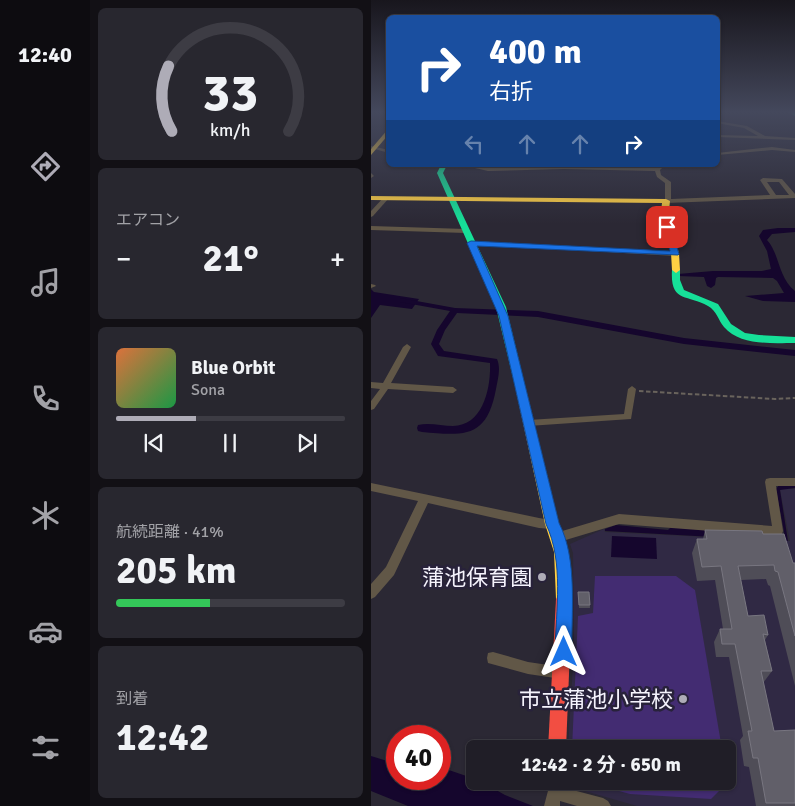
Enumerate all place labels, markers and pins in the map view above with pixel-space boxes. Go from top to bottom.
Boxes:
pin [646,206,688,248]
place label: 蒲池保育園 [422,564,532,591]
marker: 蒲池保育園 [536,571,548,583]
place label: 市立蒲池小学校 [519,686,673,713]
marker: 市立蒲池小学校 [677,693,689,705]

